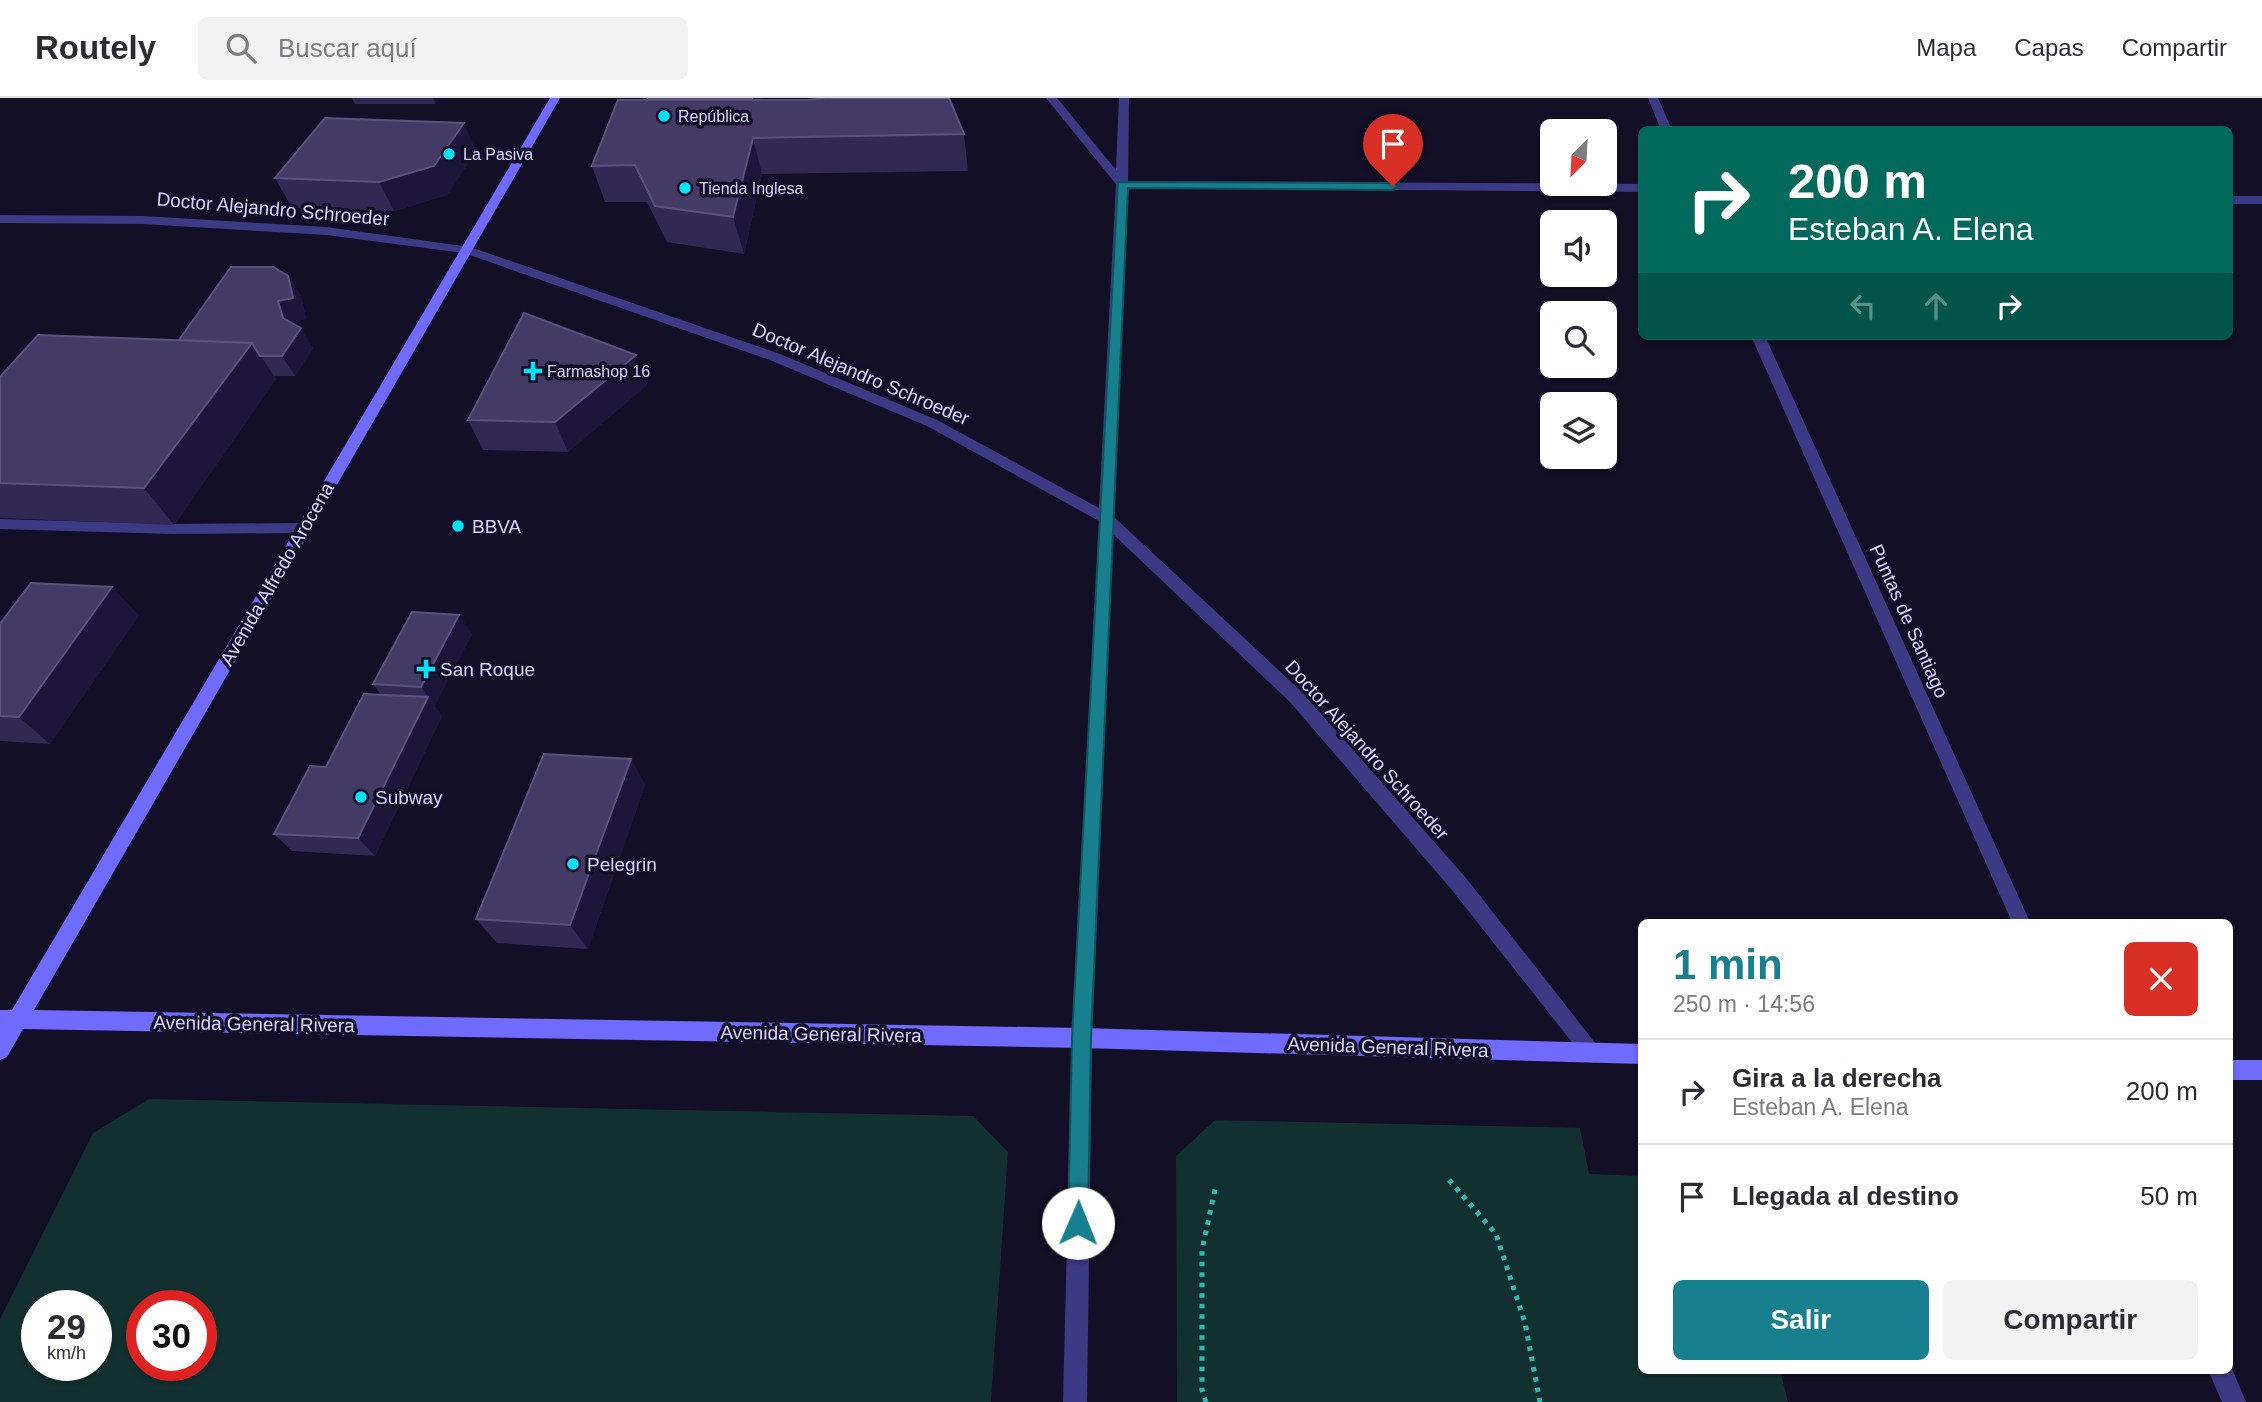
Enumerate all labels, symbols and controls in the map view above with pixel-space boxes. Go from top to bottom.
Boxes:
search box [198,17,688,80]
text: Routely [35,29,156,66]
icon: search [222,29,260,67]
text: Buscar aquí [278,33,417,63]
text: Mapa [1916,34,1976,61]
text: Capas [2014,34,2084,61]
text: Compartir [2122,34,2227,61]
marker: República [656,108,672,124]
place label: República [678,108,749,125]
pin [1363,114,1423,186]
north arrow [1540,119,1617,196]
map controls [1540,119,1617,469]
icon: arrive [1374,125,1412,163]
marker: La Pasiva [441,146,457,162]
place label: La Pasiva [463,146,533,163]
icon: right [1673,154,1764,245]
text: 200 m [1788,154,1927,208]
marker: Tienda Inglesa [677,180,693,196]
place label: Tienda Inglesa [699,180,803,197]
street label: Doctor Alejandro Schroeder [156,188,391,230]
button: sound [1540,210,1617,287]
text: Esteban A. Elena [1788,211,2034,247]
icon: left [1844,287,1882,325]
icon: ahead [1917,287,1955,325]
icon: right [1990,287,2028,325]
button: search [1540,301,1617,378]
street label: Doctor Alejandro Schroeder [749,319,973,430]
marker: Farmashop 16 [525,363,541,379]
place label: Farmashop 16 [547,363,650,380]
button: layers [1540,392,1617,469]
street label: Avenida Alfredo Arocena [216,478,338,669]
place label: BBVA [472,516,522,537]
marker: BBVA [450,518,466,534]
street label: Puntas de Santiago [1866,541,1952,701]
street label: Doctor Alejandro Schroeder [1281,656,1453,844]
place label: San Roque [440,659,535,680]
marker: San Roque [418,661,434,677]
place label: Subway [375,787,443,808]
marker: Subway [353,789,369,805]
place label: Pelegrin [587,854,657,875]
marker: Pelegrin [565,856,581,872]
text: 1 min [1673,941,1783,988]
button: close [2124,942,2198,1016]
text: 250 m · 14:56 [1673,991,1815,1017]
street label: Avenida General Rivera [153,1012,355,1036]
street label: Avenida General Rivera [720,1022,922,1046]
street label: Avenida General Rivera [1287,1033,1489,1061]
text: Gira a la derecha [1732,1063,1942,1093]
icon: right [1673,1073,1711,1111]
text: 200 m [2126,1076,2198,1106]
text: Esteban A. Elena [1732,1094,1908,1120]
icon: arrive [1673,1178,1711,1216]
text: Llegada al destino [1732,1181,1959,1211]
text: 50 m [2140,1181,2198,1211]
position arrow [1041,1186,1115,1260]
button: Salir [1673,1280,1929,1360]
button: Compartir [1943,1280,2198,1360]
speed limit sign: 30 [126,1290,217,1381]
text: 29 [47,1307,86,1346]
text: km/h [47,1343,86,1363]

